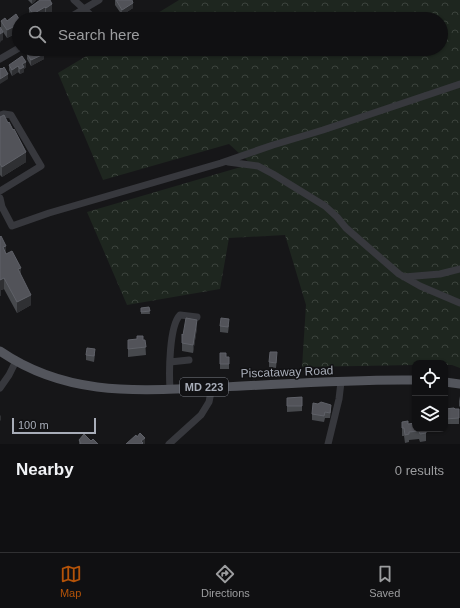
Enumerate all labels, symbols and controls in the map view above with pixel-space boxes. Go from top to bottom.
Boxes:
search box [12,12,448,56]
icon: search [26,23,48,45]
text: Search here [58,26,140,43]
map controls [412,360,448,432]
button: locate [412,360,448,396]
street label: Piscataway Road [240,363,334,381]
road number: MD 223 [180,378,228,396]
button: layers [412,396,448,432]
scale bar [12,416,96,435]
text: 100 m [18,419,49,431]
text: Nearby [16,460,74,479]
text: 0 results [395,463,444,478]
tab: Map [60,563,82,599]
tab: Directions [201,563,250,599]
tab: Saved [369,563,400,599]

